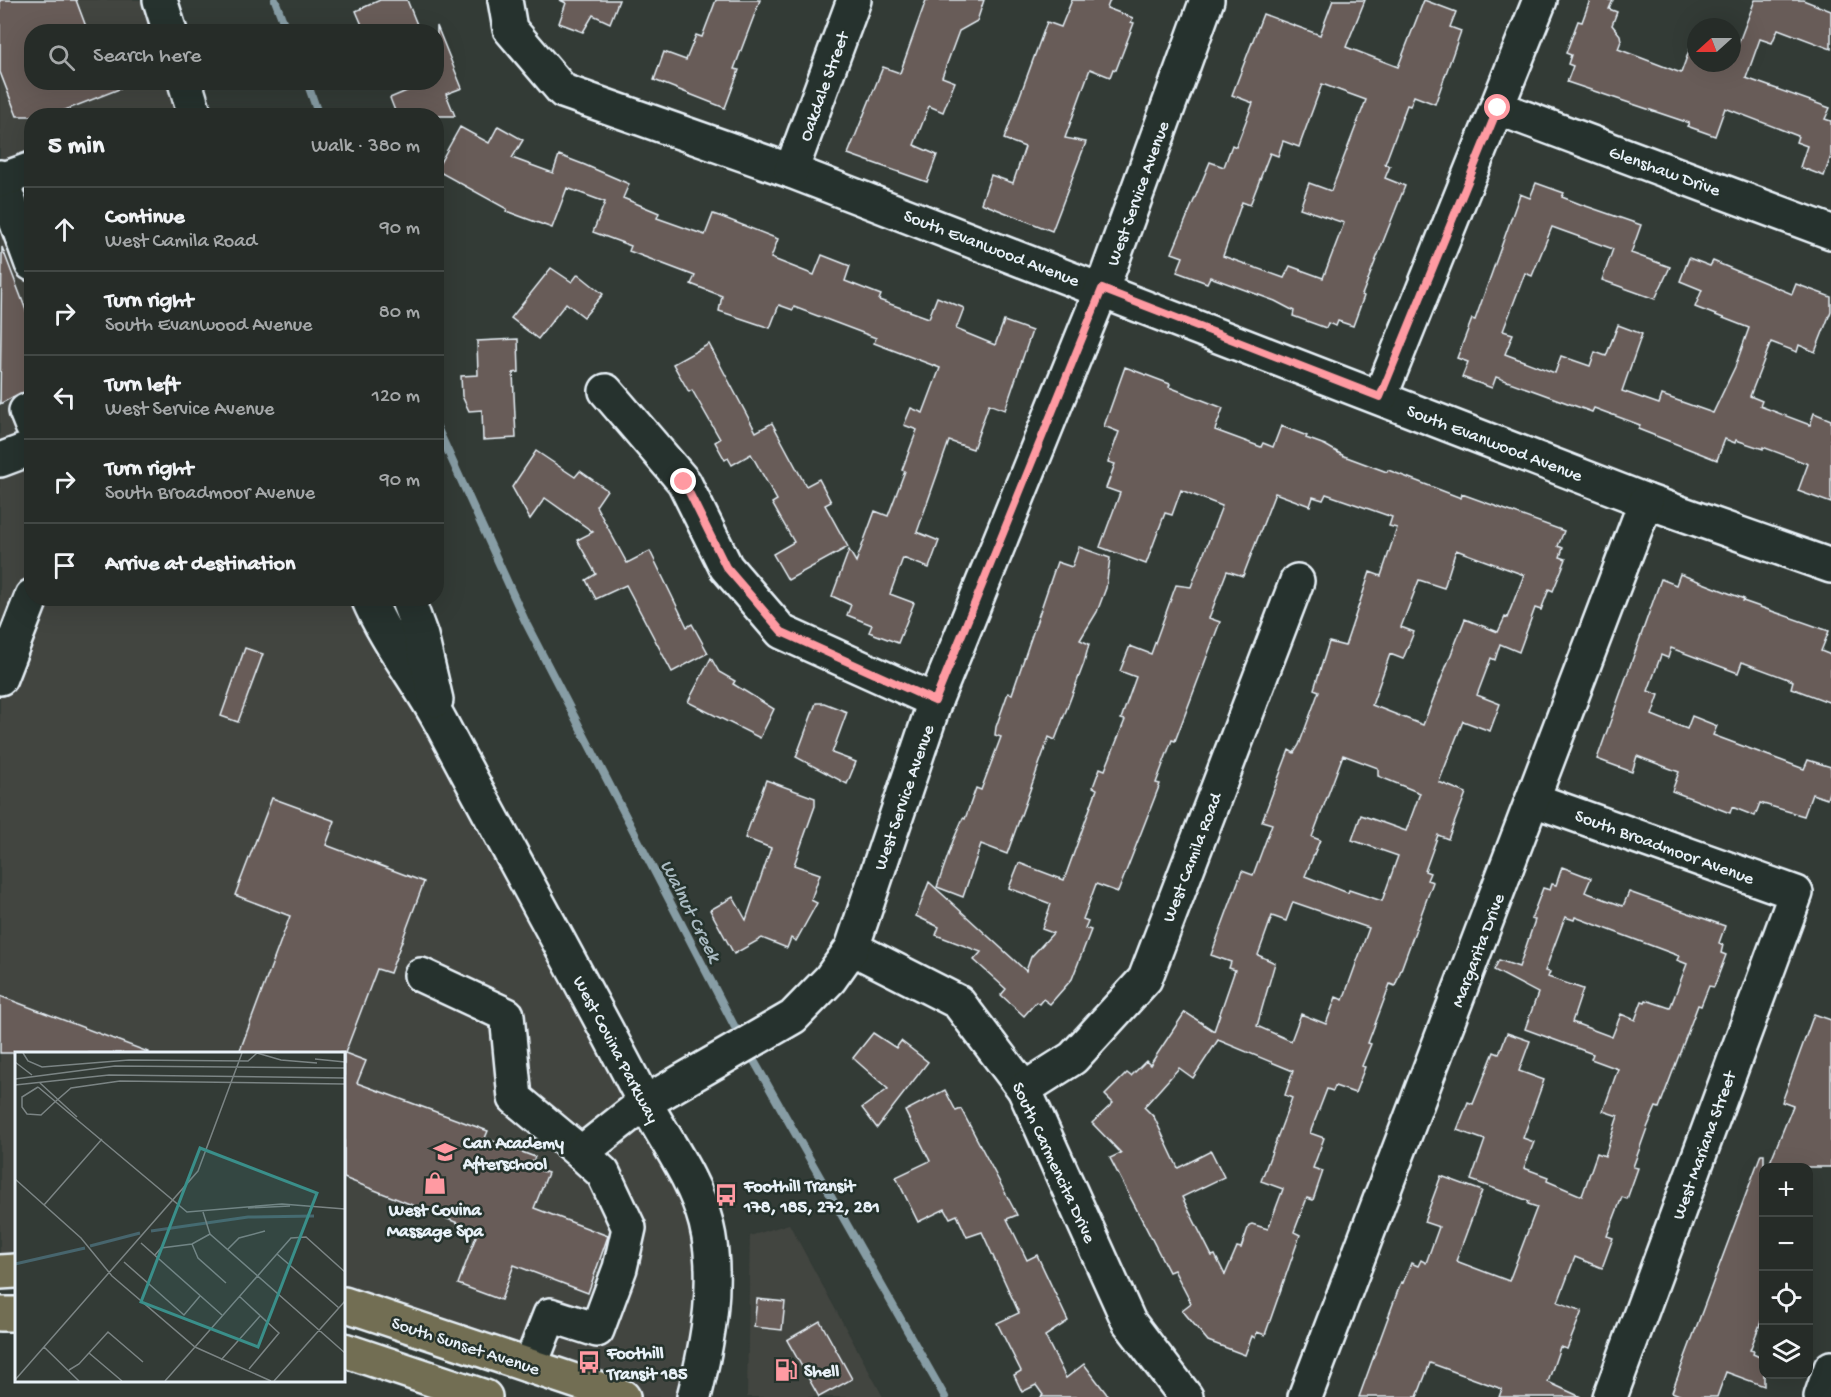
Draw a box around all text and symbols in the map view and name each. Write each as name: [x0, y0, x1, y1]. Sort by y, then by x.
north arrow: [1687, 18, 1741, 72]
search box: [24, 24, 444, 90]
street label: Oakdale Street: [796, 28, 855, 144]
icon: search: [45, 41, 78, 74]
text: Search here: [93, 44, 201, 70]
route start: [1484, 94, 1510, 120]
street label: West Service Avenue: [1103, 118, 1176, 269]
text: 5 min: [48, 132, 104, 163]
text: Walk · 380 m: [311, 136, 420, 159]
street label: Glenshaw Drive: [1606, 142, 1723, 202]
text: Continue: [105, 205, 185, 231]
street label: South Evanwood Avenue: [900, 206, 1083, 293]
icon: ahead: [48, 213, 81, 246]
text: 90 m: [380, 218, 420, 241]
text: West Camila Road: [105, 231, 257, 254]
text: Turn right: [105, 289, 193, 315]
icon: right: [48, 297, 81, 330]
text: 80 m: [379, 302, 420, 325]
text: South Evanwood Avenue: [105, 315, 312, 338]
text: Turn left: [105, 373, 179, 399]
icon: left: [48, 381, 81, 414]
text: 120 m: [372, 386, 420, 409]
text: West Service Avenue: [105, 399, 274, 422]
street label: South Evanwood Avenue: [1403, 401, 1586, 488]
text: Turn right: [105, 457, 193, 483]
icon: right: [48, 465, 81, 498]
route end: [670, 468, 696, 494]
text: 90 m: [380, 470, 420, 493]
text: South Broadmoor Avenue: [105, 483, 315, 506]
icon: arrive: [48, 549, 81, 582]
text: Arrive at destination: [105, 552, 295, 578]
street label: West Service Avenue: [871, 722, 940, 873]
street label: West Camila Road: [1159, 789, 1228, 926]
street label: South Broadmoor Avenue: [1572, 806, 1757, 891]
water label: Walnut Creek: [653, 857, 725, 968]
street label: Margarita Drive: [1448, 890, 1511, 1011]
street label: West Covina Parkway: [567, 973, 663, 1127]
inset map: [15, 1052, 345, 1382]
street label: West Mariana Street: [1669, 1067, 1743, 1223]
street label: South Carmencita Drive: [1006, 1079, 1100, 1247]
place label: Can Academy Afterschool: [462, 1134, 564, 1176]
school or university icon: Can Academy Afterschool: [432, 1139, 458, 1165]
map controls: [1759, 1163, 1813, 1379]
button: +: [1759, 1163, 1813, 1217]
shop icon: West Covina Massage Spa: [422, 1170, 448, 1196]
place label: Foothill Transit 178, 185, 272, 281: [743, 1177, 880, 1219]
bus stop icon: Foothill Transit 178, 185, 272, 281: [713, 1182, 739, 1208]
place label: West Covina Massage Spa: [387, 1201, 484, 1243]
button: −: [1759, 1217, 1813, 1271]
button: locate: [1759, 1271, 1813, 1325]
street label: South Sunset Avenue: [389, 1314, 543, 1381]
button: layers: [1759, 1325, 1813, 1379]
place label: Foothill Transit 185: [605, 1344, 688, 1386]
bus stop icon: Foothill Transit 185: [576, 1349, 602, 1375]
fuel station icon: Shell: [773, 1357, 799, 1383]
place label: Shell: [804, 1362, 839, 1383]

